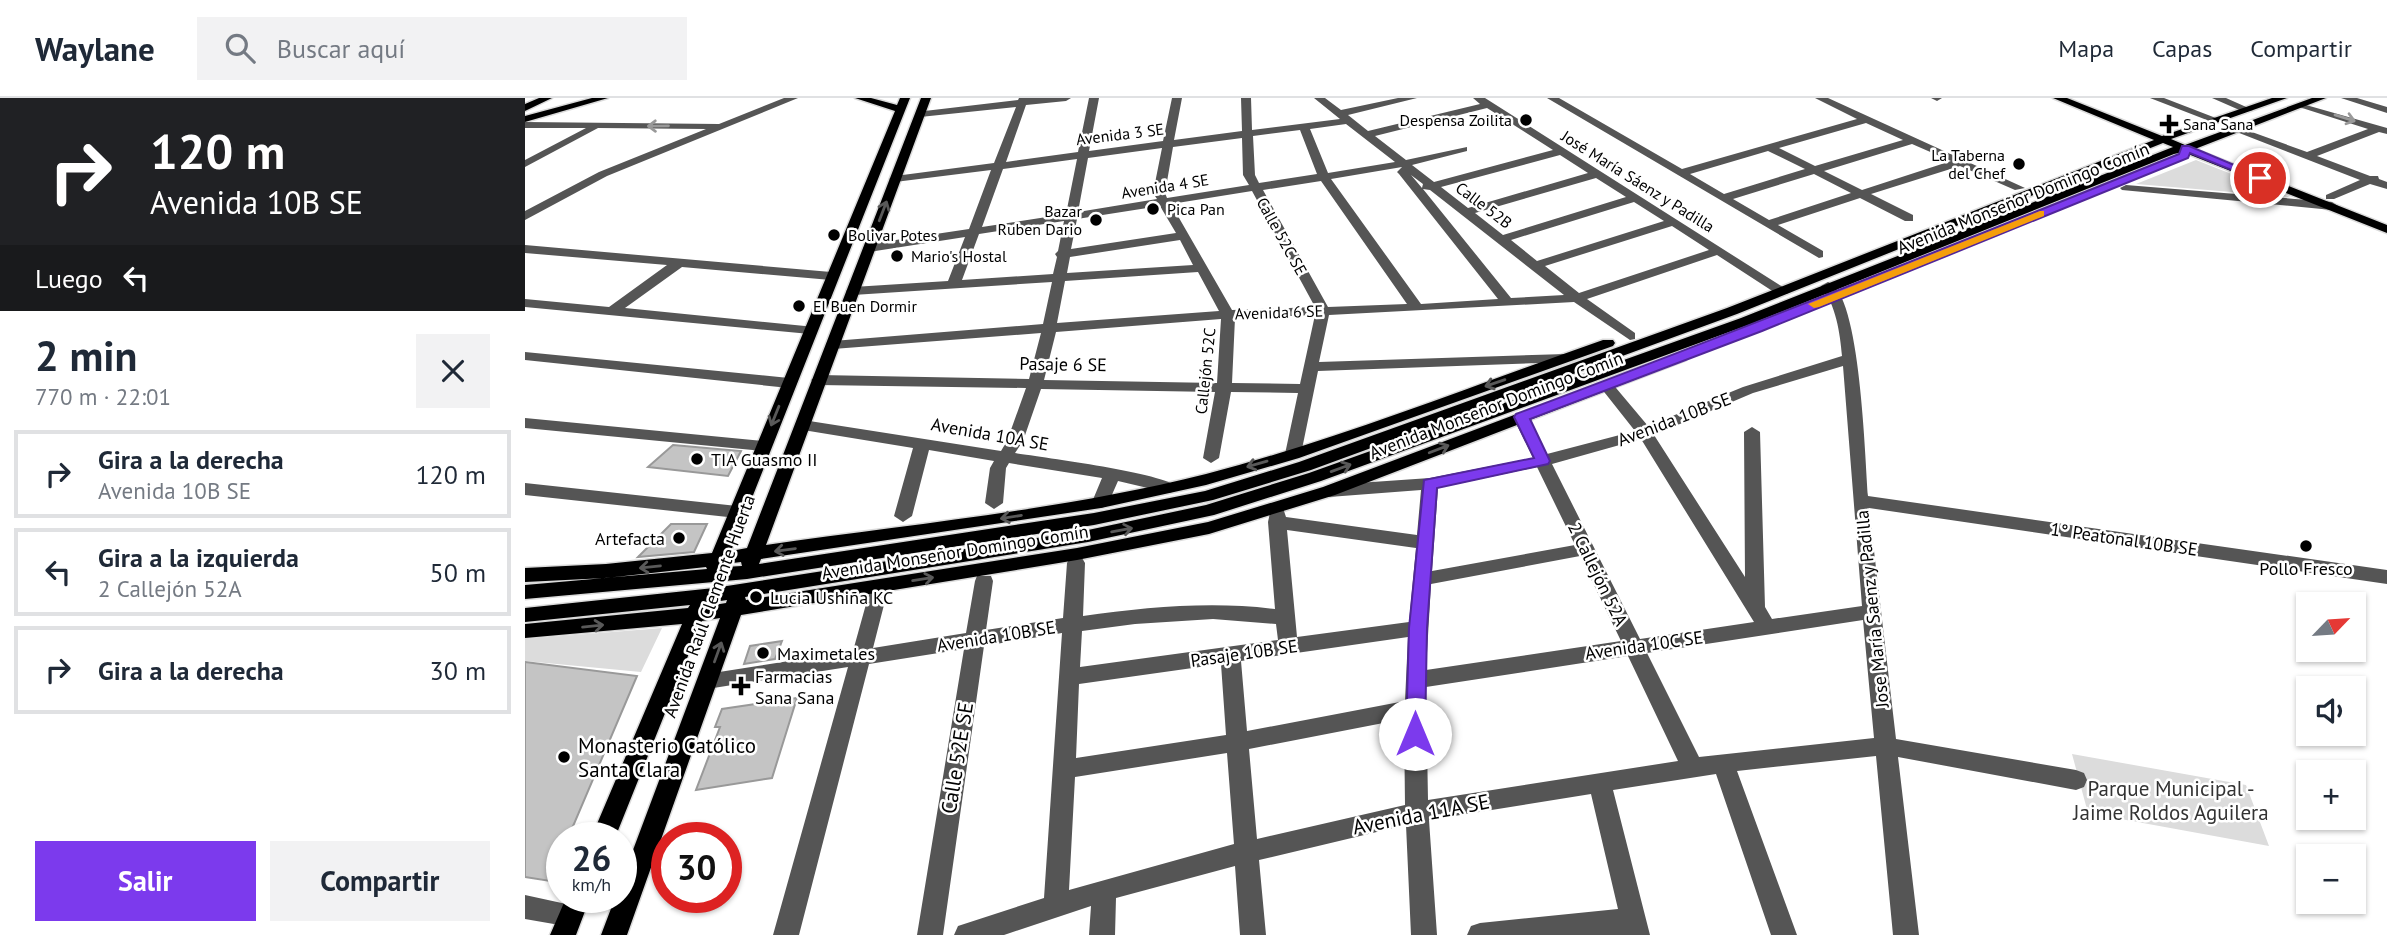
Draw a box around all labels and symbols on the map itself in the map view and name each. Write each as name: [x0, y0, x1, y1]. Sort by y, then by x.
place label: Despensa Zoilita: [1399, 110, 1512, 130]
marker: Despensa Zoilita: [1518, 112, 1534, 128]
one-way arrow: [2334, 112, 2356, 125]
place label: Sana Sana: [2183, 114, 2254, 134]
marker: Sana Sana: [2161, 116, 2177, 132]
street label: Avenida 3 SE: [1075, 119, 1165, 149]
one-way arrow: [647, 120, 670, 133]
street label: José María Sáenz y Padilla: [1557, 125, 1718, 236]
street label: Avenida Monseñor Domingo Comín: [1894, 137, 2152, 259]
place label: La Taberna del Chef: [1931, 145, 2006, 183]
pin: [2230, 148, 2290, 208]
marker: La Taberna del Chef: [2011, 156, 2027, 172]
street label: Avenida 4 SE: [1120, 169, 1210, 203]
street label: Calle 52B: [1452, 177, 1516, 233]
street label: Calle 52C SE: [1252, 194, 1312, 278]
place label: Pica Pan: [1167, 199, 1225, 219]
one-way arrow: [878, 200, 891, 222]
place label: Bazar Ruben Dario: [998, 201, 1083, 239]
marker: Pica Pan: [1145, 201, 1161, 217]
marker: Bazar Ruben Dario: [1088, 212, 1104, 228]
place label: Bolivar Potes: [848, 225, 938, 245]
marker: Bolivar Potes: [826, 227, 842, 243]
place label: Mario's Hostal: [911, 246, 1007, 266]
marker: Mario's Hostal: [889, 248, 905, 264]
place label: El Buen Dormir: [813, 296, 917, 316]
marker: El Buen Dormir: [791, 298, 807, 314]
street label: Avenida 6 SE: [1234, 300, 1324, 324]
street label: Callejón 52C: [1191, 327, 1219, 415]
street label: Avenida Monseñor Domingo Comín: [1366, 346, 1626, 464]
street label: Pasaje 6 SE: [1019, 352, 1107, 376]
one-way arrow: [1485, 378, 1507, 390]
street label: Avenida 10B SE: [1614, 387, 1734, 451]
one-way arrow: [768, 404, 781, 426]
street label: Avenida 10A SE: [929, 412, 1051, 456]
one-way arrow: [1428, 441, 1449, 454]
place label: TIA Guasmo II: [711, 448, 818, 471]
marker: TIA Guasmo II: [689, 451, 705, 467]
one-way arrow: [1246, 459, 1268, 472]
one-way arrow: [1329, 461, 1351, 473]
street label: Avenida Raúl Clemente Huerta: [658, 491, 760, 721]
street label: Jose María Saenz y Padilla: [1850, 509, 1894, 710]
one-way arrow: [1000, 511, 1022, 524]
street label: 1° Peatonal 10B SE: [2049, 517, 2199, 561]
street label: 2 Callejón 52A: [1563, 518, 1633, 630]
street label: Avenida Monseñor Domingo Comín: [820, 520, 1090, 584]
one-way arrow: [1110, 523, 1133, 536]
place label: Artefacta: [595, 527, 665, 550]
marker: Artefacta: [671, 530, 687, 546]
marker: Pollo Fresco: [2298, 538, 2314, 554]
one-way arrow: [775, 543, 797, 556]
place label: Pollo Fresco: [2259, 557, 2353, 580]
one-way arrow: [639, 560, 662, 573]
one-way arrow: [911, 572, 933, 585]
place label: Lucia Ushiña KC: [770, 586, 893, 609]
marker: Lucia Ushiña KC: [748, 589, 764, 605]
north arrow: [2296, 592, 2366, 662]
street label: Avenida 10B SE: [935, 615, 1057, 657]
one-way arrow: [581, 620, 604, 633]
street label: Avenida 10C SE: [1584, 625, 1704, 665]
street label: Pasaje 10B SE: [1189, 634, 1299, 672]
one-way arrow: [713, 642, 725, 664]
place label: Maximetales: [777, 642, 875, 665]
marker: Maximetales: [755, 645, 771, 661]
place label: Farmacias Sana Sana: [755, 665, 834, 709]
marker: Farmacias Sana Sana: [733, 678, 749, 694]
position arrow: [1378, 697, 1452, 771]
street label: Calle 52E SE: [935, 700, 979, 816]
place label: Monasterio Católico Santa Clara: [578, 732, 756, 783]
marker: Monasterio Católico Santa Clara: [556, 749, 572, 765]
park label: Parque Municipal - Jaime Roldos Aguilera: [2072, 775, 2269, 826]
street label: Avenida 11A SE: [1350, 787, 1492, 841]
speed limit sign: 30: [651, 822, 742, 913]

